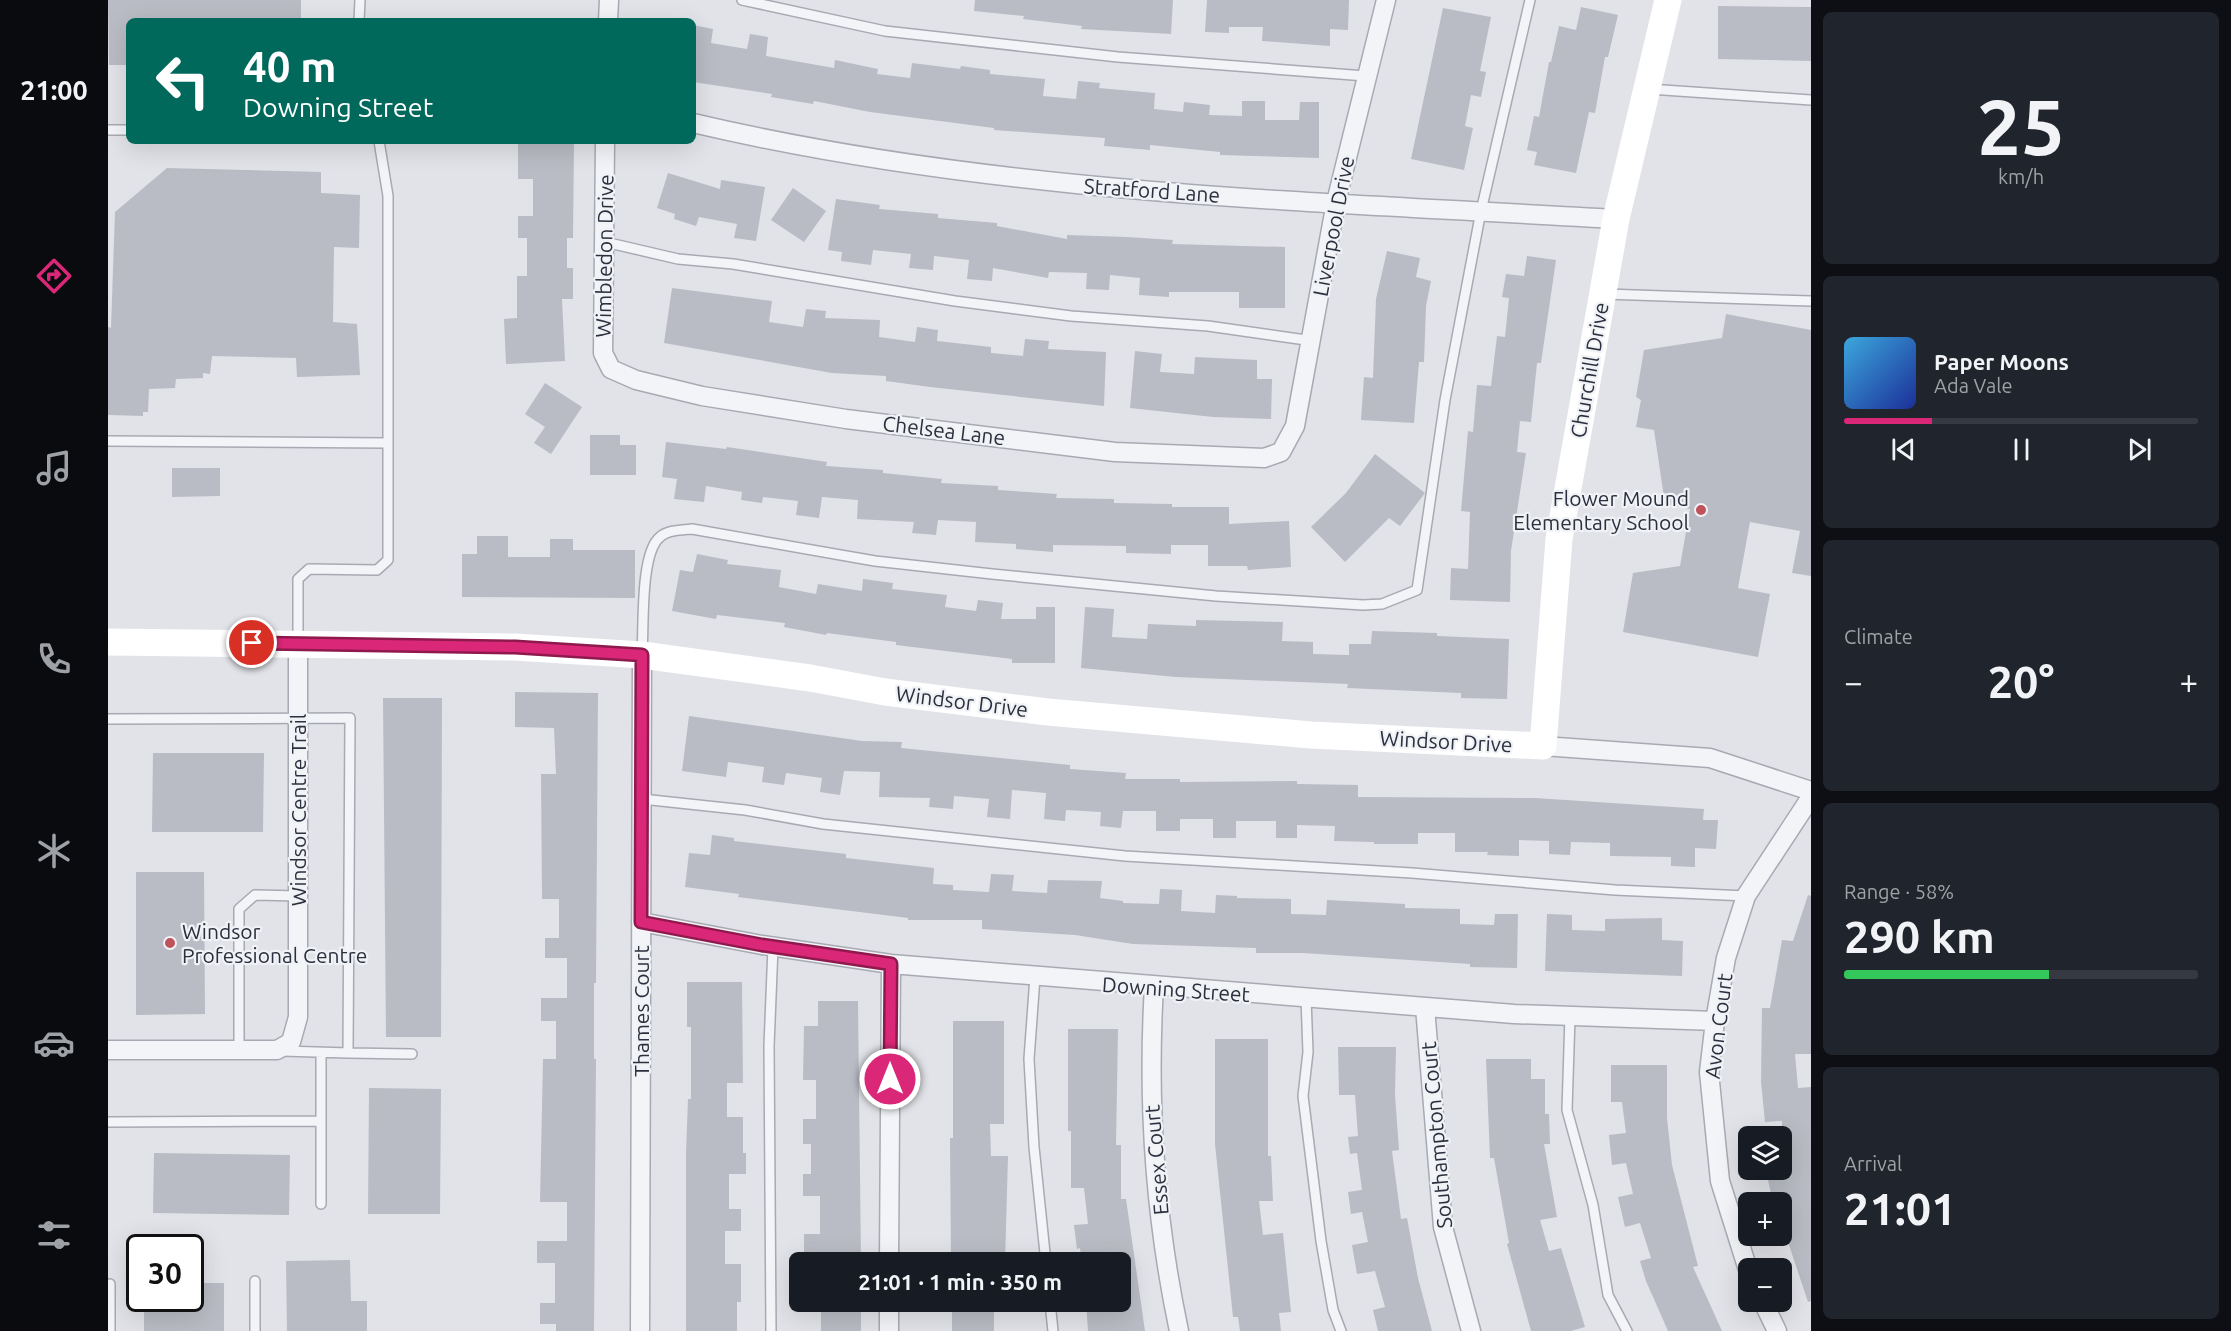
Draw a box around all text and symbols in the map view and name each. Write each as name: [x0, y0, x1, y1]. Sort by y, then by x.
icon: left: [144, 42, 222, 120]
text: 40 m: [243, 43, 337, 90]
text: 21:00: [20, 75, 88, 105]
text: 25: [1977, 82, 2065, 170]
text: Downing Street: [243, 92, 433, 122]
street label: Liverpool Drive: [1308, 154, 1358, 298]
text: km/h: [1998, 165, 2044, 188]
street label: Stratford Lane: [1083, 173, 1221, 207]
street label: Wimbledon Drive: [591, 174, 617, 338]
icon: directions: [33, 255, 75, 297]
street label: Churchill Drive: [1565, 300, 1613, 440]
text: Paper Moons: [1934, 349, 2069, 374]
text: Ada Vale: [1934, 374, 2012, 397]
street label: Chelsea Lane: [881, 411, 1007, 449]
icon: previous: [1887, 433, 1920, 466]
icon: pause: [2005, 433, 2038, 466]
icon: next: [2123, 433, 2156, 466]
icon: music: [33, 447, 75, 489]
place label: Flower Mound Elementary School: [1513, 486, 1689, 534]
marker: Flower Mound Elementary School: [1694, 503, 1708, 517]
pin: [226, 617, 277, 668]
text: Climate: [1844, 625, 1913, 648]
icon: arrive: [235, 626, 268, 659]
icon: phone: [33, 638, 75, 680]
text: 20°: [1988, 656, 2054, 707]
text: −: [1844, 663, 1863, 700]
text: +: [2179, 663, 2198, 700]
street label: Windsor Drive: [895, 681, 1029, 721]
street label: Windsor Centre Trail: [286, 714, 310, 906]
street label: Windsor Drive: [1379, 726, 1513, 756]
icon: climate: [33, 830, 75, 872]
text: Range · 58%: [1844, 880, 1954, 903]
text: 290 km: [1844, 911, 1995, 962]
place label: Windsor Professional Centre: [182, 919, 367, 967]
marker: Windsor Professional Centre: [163, 936, 177, 950]
street label: Thames Court: [629, 945, 653, 1077]
street label: Downing Street: [1101, 972, 1251, 1006]
street label: Avon Court: [1700, 972, 1736, 1080]
icon: car: [33, 1022, 75, 1064]
street label: Southampton Court: [1416, 1041, 1456, 1229]
position arrow: [858, 1047, 922, 1111]
street label: Essex Court: [1139, 1104, 1173, 1216]
map controls: [1738, 1126, 1792, 1312]
button: layers: [1738, 1126, 1792, 1180]
text: Arrival: [1844, 1152, 1902, 1175]
text: 21:01: [1844, 1183, 1957, 1234]
button: +: [1738, 1192, 1792, 1246]
icon: filters: [33, 1214, 75, 1256]
speed limit sign: 30: [126, 1234, 204, 1312]
button: −: [1738, 1258, 1792, 1312]
text: 21:01 · 1 min · 350 m: [858, 1269, 1062, 1294]

